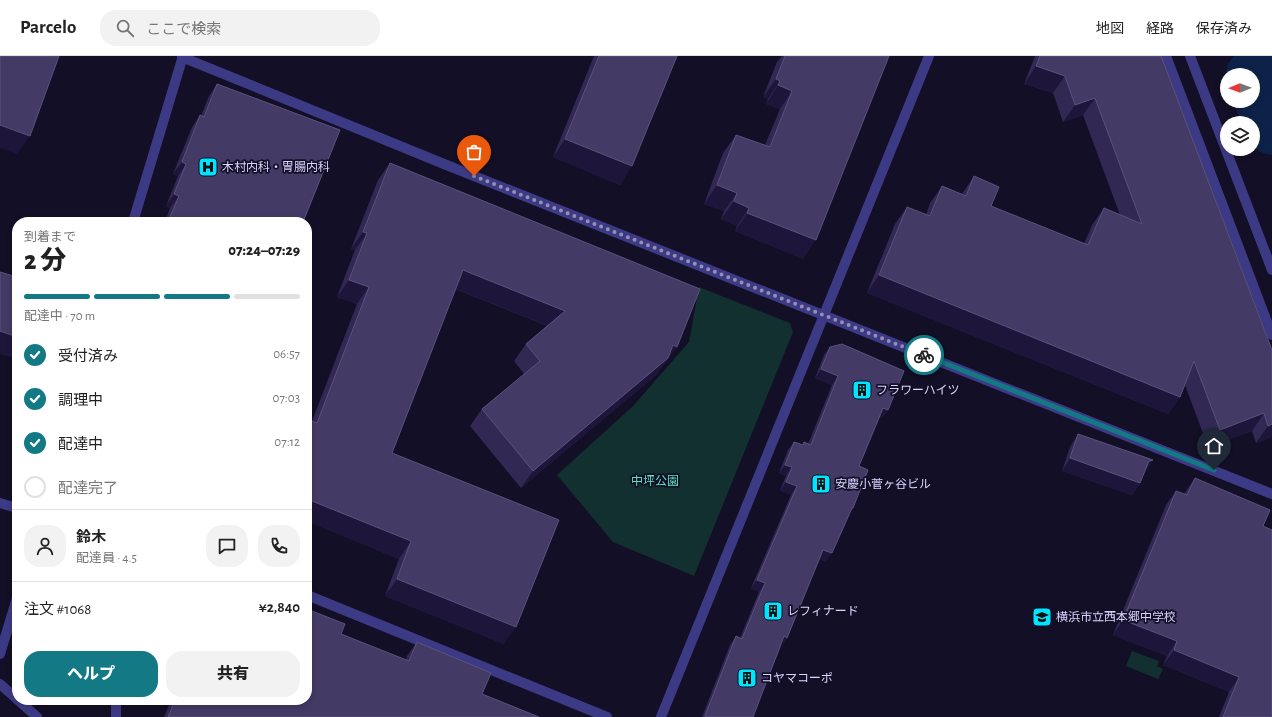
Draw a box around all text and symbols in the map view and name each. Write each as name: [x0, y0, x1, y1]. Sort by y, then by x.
search box: [100, 10, 380, 46]
icon: search: [114, 17, 136, 39]
text: Parcelo: [20, 18, 76, 37]
text: ここで検索: [146, 22, 221, 37]
text: 地図: [1096, 22, 1124, 36]
text: 経路: [1146, 22, 1174, 36]
text: 保存済み: [1196, 22, 1252, 36]
north arrow: [1220, 68, 1260, 108]
map controls: [1220, 68, 1260, 156]
button: layers: [1220, 116, 1260, 156]
pin: [457, 135, 491, 176]
icon: bag: [463, 141, 485, 163]
hospital icon: 木村内科・胃腸内科: [197, 156, 219, 178]
place label: 木村内科・胃腸内科: [222, 160, 330, 173]
text: 到着まで: [24, 231, 76, 244]
text: 07:24–07:29: [228, 243, 300, 258]
text: 2 分: [24, 248, 66, 274]
text: 配達中 · 70 m: [24, 310, 95, 323]
courier: [904, 335, 944, 375]
icon: check: [24, 344, 46, 366]
icon: bike: [913, 344, 935, 366]
text: 06:57: [273, 348, 300, 361]
text: 受付済み: [58, 349, 118, 364]
building icon: フラワーハイツ: [851, 379, 873, 401]
place label: フラワーハイツ: [876, 384, 960, 396]
icon: check: [24, 388, 46, 410]
text: 07:03: [273, 392, 300, 405]
text: 調理中: [58, 393, 103, 408]
pin: [1197, 429, 1231, 470]
icon: check: [24, 432, 46, 454]
icon: home: [1203, 435, 1225, 457]
text: 07:12: [274, 436, 300, 449]
text: 配達中: [58, 437, 103, 452]
building icon: 安慶小菅ヶ谷ビル: [810, 473, 832, 495]
park label: 中坪公園: [631, 475, 679, 487]
place label: 安慶小菅ヶ谷ビル: [835, 478, 931, 490]
text: 配達完了: [58, 481, 118, 496]
button: person: [24, 525, 66, 567]
button: chat: [206, 525, 248, 567]
button: phone: [258, 525, 300, 567]
text: 鈴木: [76, 530, 106, 545]
text: 配達員 · 4.5: [76, 552, 137, 565]
text: ¥2,840: [259, 600, 300, 615]
building icon: レフィナード: [762, 600, 784, 622]
text: 注文 #1068: [24, 602, 91, 617]
place label: レフィナード: [787, 605, 859, 617]
school or university icon: 横浜市立西本郷中学校: [1031, 606, 1053, 628]
place label: 横浜市立西本郷中学校: [1056, 610, 1176, 623]
button: ヘルプ: [24, 651, 158, 697]
button: 共有: [166, 651, 300, 697]
building icon: コヤマコーポ: [736, 667, 758, 689]
place label: コヤマコーポ: [761, 672, 833, 684]

